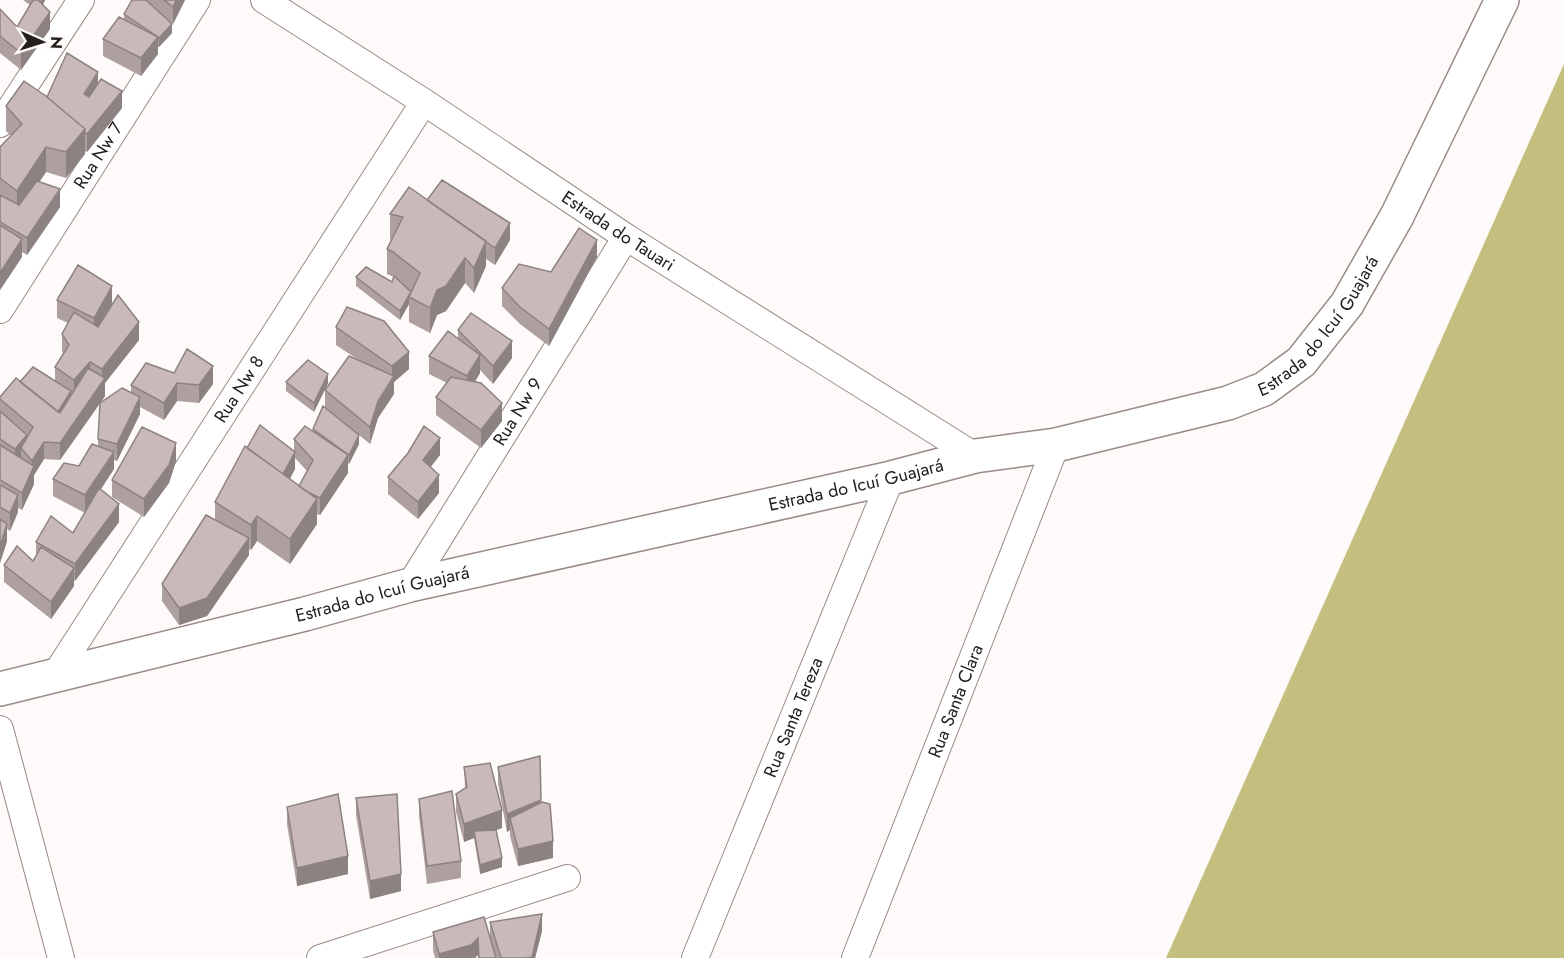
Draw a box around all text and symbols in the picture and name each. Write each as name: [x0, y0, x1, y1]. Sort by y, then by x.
north arrow: [12, 12, 72, 72]
text: N: [45, 36, 68, 50]
street label: Rua Nw 7: [67, 117, 129, 194]
street label: Estrada do Tauari: [556, 185, 680, 278]
street label: Estrada do Icuí Guajará: [1254, 251, 1385, 403]
street label: Rua Nw 8: [208, 351, 270, 428]
street label: Rua Nw 9: [487, 373, 549, 451]
street label: Estrada do Icuí Guajará: [766, 452, 946, 518]
street label: Estrada do Icuí Guajará: [293, 559, 472, 629]
street label: Rua Santa Clara: [922, 640, 990, 762]
street label: Rua Santa Tereza: [757, 653, 829, 781]

